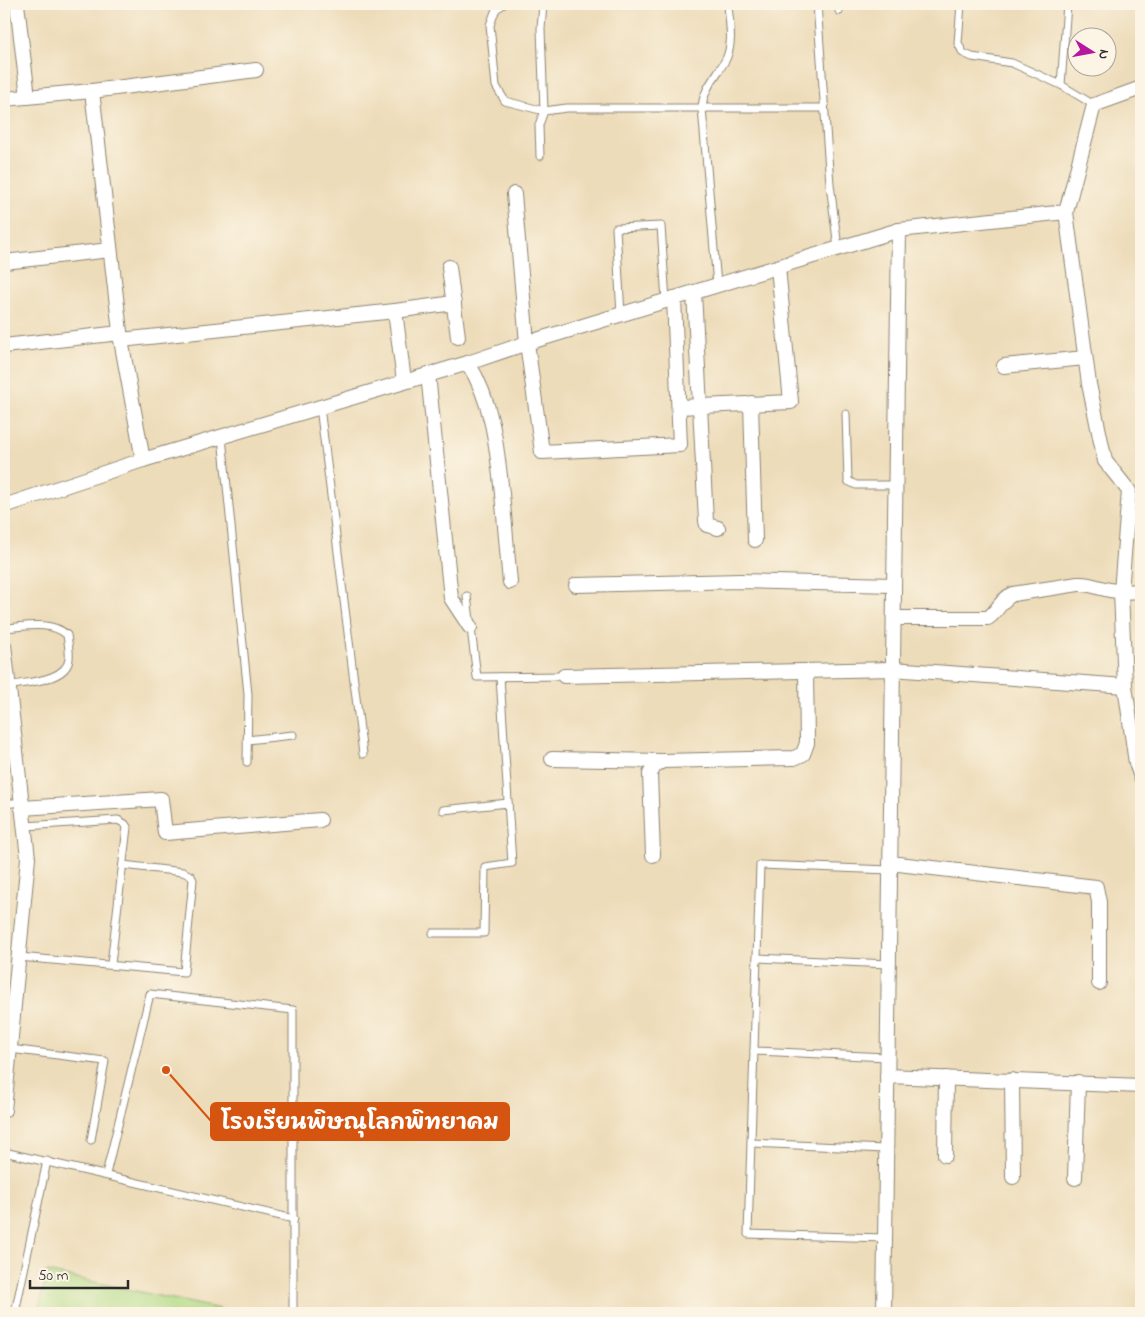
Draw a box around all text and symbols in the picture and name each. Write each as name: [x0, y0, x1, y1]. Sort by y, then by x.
north arrow: [1068, 28, 1118, 78]
text: N: [1092, 48, 1114, 61]
callout: โรงเรียนพิษณุโลกพิทยาคม: [211, 1103, 509, 1140]
text: โรงเรียนพิษณุโลกพิทยาคม: [220, 1107, 499, 1140]
scale bar: [30, 1257, 128, 1289]
text: 50 m: [38, 1265, 69, 1287]

